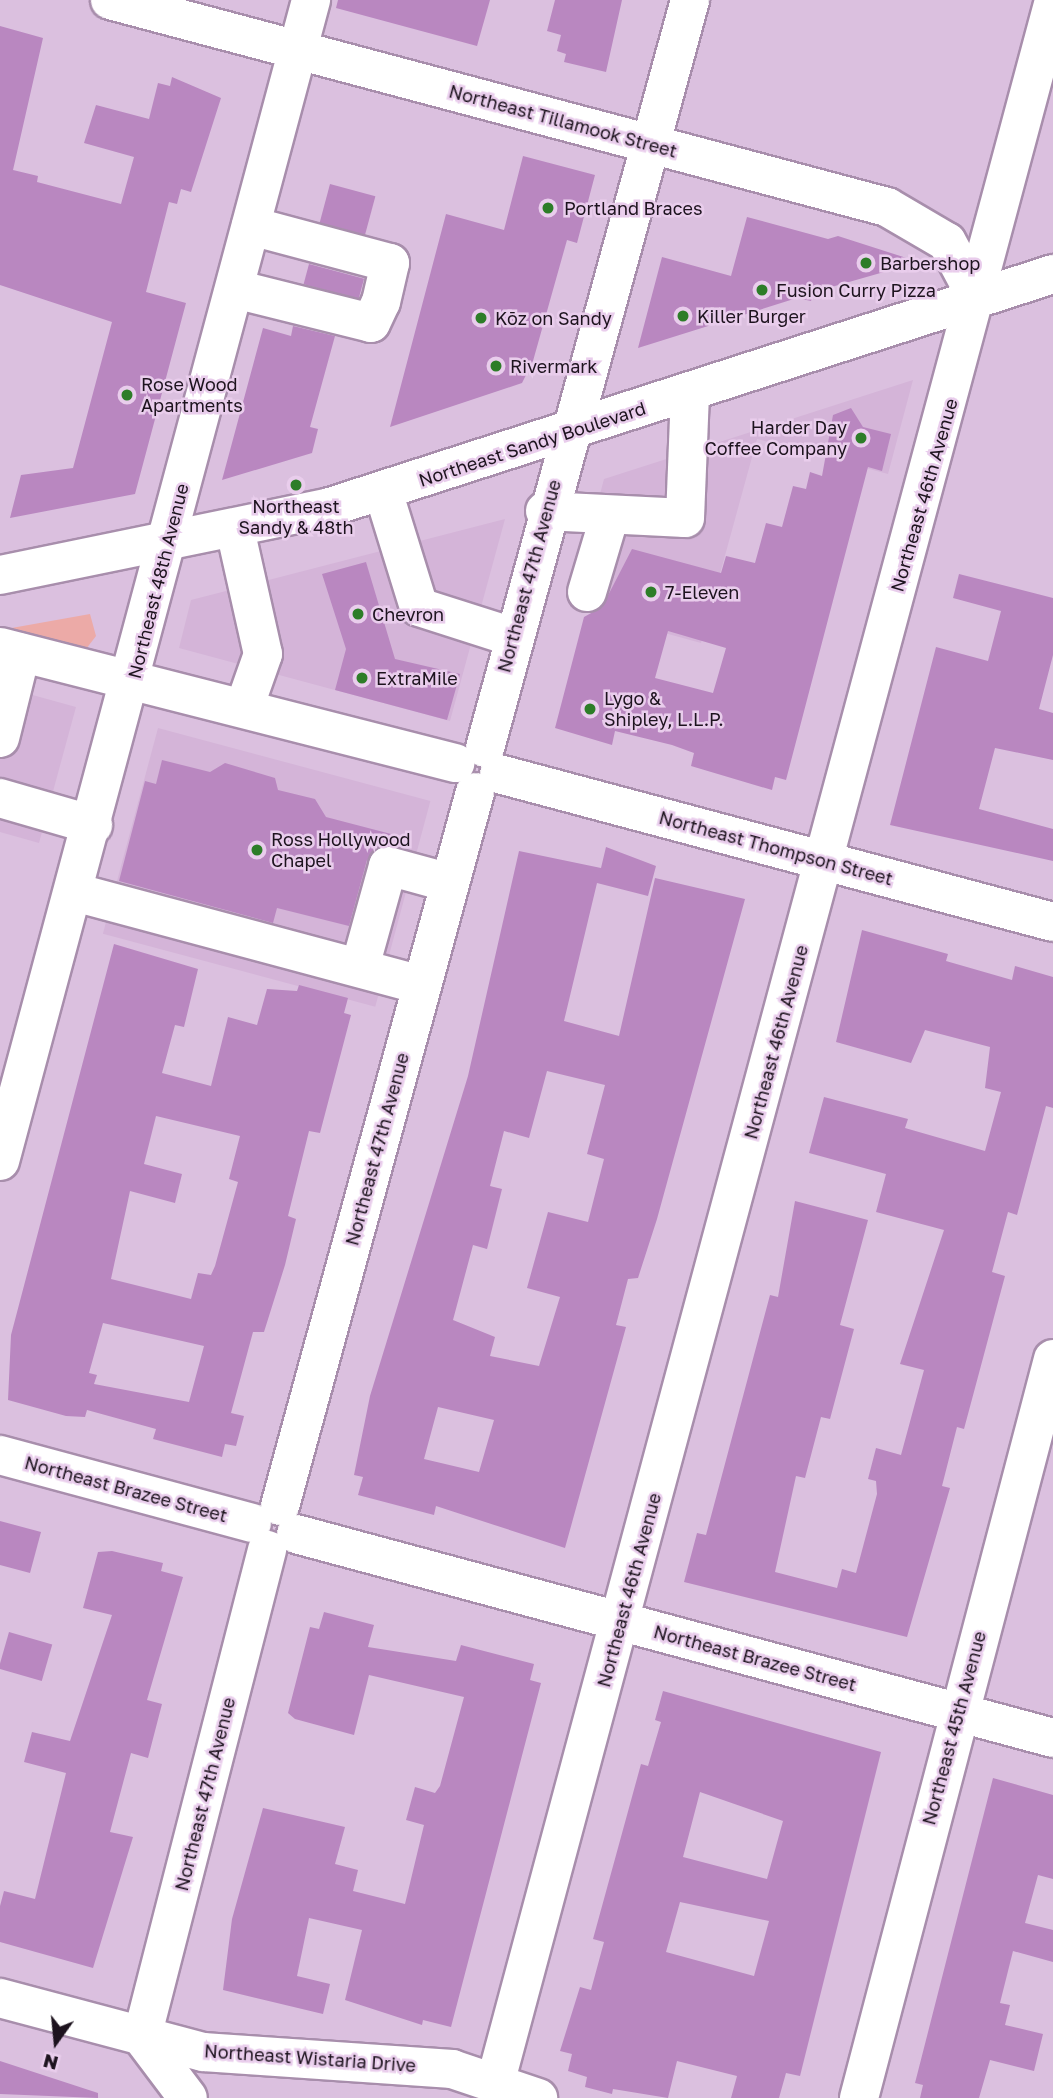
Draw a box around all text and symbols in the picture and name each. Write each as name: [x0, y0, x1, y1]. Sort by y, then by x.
street label: Northeast Tillamook Street: [447, 80, 679, 162]
place label: Portland Braces: [564, 197, 702, 219]
marker: Portland Braces: [538, 198, 558, 218]
place label: Barbershop: [880, 252, 980, 274]
marker: Barbershop: [858, 255, 874, 271]
place label: Fusion Curry Pizza: [776, 279, 936, 301]
marker: Fusion Curry Pizza: [754, 282, 770, 298]
place label: Killer Burger: [697, 305, 806, 327]
place label: Kōz on Sandy: [495, 307, 612, 329]
marker: Killer Burger: [675, 308, 691, 324]
marker: Kōz on Sandy: [473, 310, 489, 326]
place label: Rivermark: [510, 355, 598, 377]
marker: Rivermark: [488, 358, 504, 374]
place label: Rose Wood Apartments: [141, 374, 243, 416]
marker: Rose Wood Apartments: [119, 387, 135, 403]
street label: Northeast 46th Avenue: [886, 396, 962, 594]
street label: Northeast Sandy Boulevard: [416, 397, 648, 491]
place label: Harder Day Coffee Company: [705, 417, 847, 460]
marker: Harder Day Coffee Company: [853, 430, 869, 446]
marker: Northeast Sandy & 48th: [288, 477, 304, 493]
street label: Northeast 47th Avenue: [493, 477, 565, 675]
street label: Northeast 48th Avenue: [123, 481, 193, 681]
place label: Northeast Sandy & 48th: [238, 496, 354, 538]
place label: 7-Eleven: [665, 581, 739, 603]
marker: 7-Eleven: [643, 584, 659, 600]
place label: Chevron: [372, 603, 444, 625]
marker: Chevron: [350, 606, 366, 622]
place label: ExtraMile: [376, 667, 458, 689]
marker: ExtraMile: [354, 670, 370, 686]
place label: Lygo & Shipley, L.L.P.: [604, 688, 724, 730]
marker: Lygo & Shipley, L.L.P.: [582, 701, 598, 717]
street label: Northeast Thompson Street: [657, 806, 895, 890]
place label: Ross Hollywood Chapel: [271, 829, 411, 872]
marker: Ross Hollywood Chapel: [249, 842, 265, 858]
street label: Northeast 46th Avenue: [740, 943, 812, 1141]
street label: Northeast 47th Avenue: [341, 1050, 413, 1248]
street label: Northeast Brazee Street: [22, 1452, 230, 1526]
street label: Northeast 46th Avenue: [593, 1491, 665, 1689]
street label: Northeast Brazee Street: [651, 1621, 859, 1695]
street label: Northeast 45th Avenue: [918, 1629, 990, 1827]
street label: Northeast 47th Avenue: [170, 1695, 240, 1893]
north arrow: [21, 2007, 91, 2077]
street label: Northeast Wistaria Drive: [203, 2040, 417, 2076]
text: N: [40, 2050, 60, 2076]

